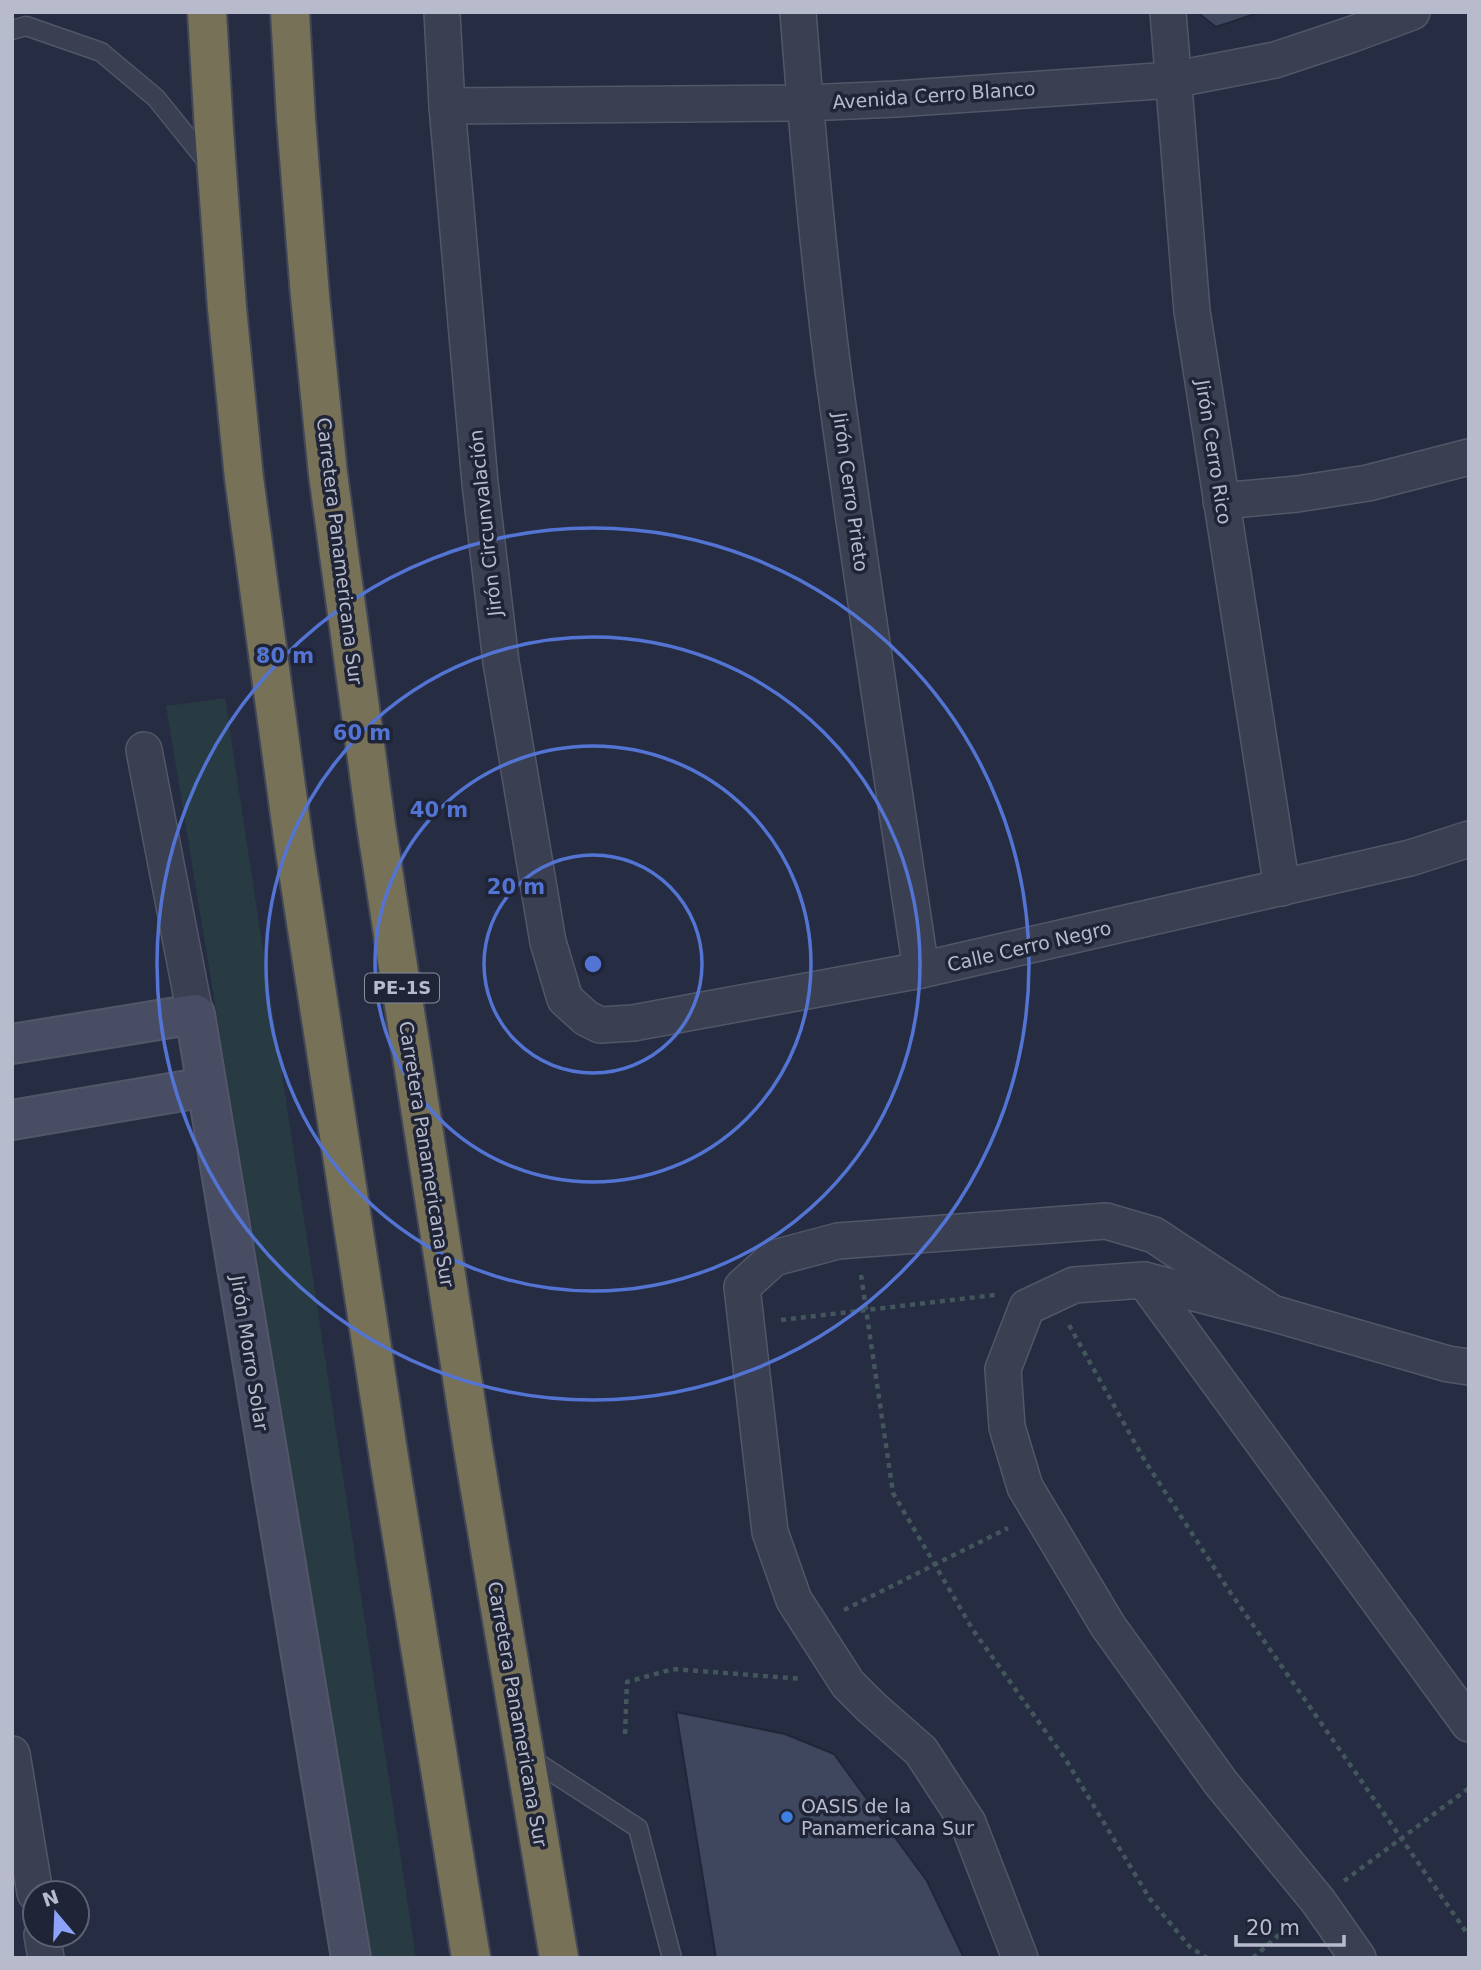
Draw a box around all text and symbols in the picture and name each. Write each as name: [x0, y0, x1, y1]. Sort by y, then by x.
street label: Avenida Cerro Blanco: [832, 77, 1036, 113]
street label: Jirón Cerro Rico: [1192, 377, 1236, 526]
street label: Jirón Cerro Prieto: [829, 410, 873, 573]
street label: Carretera Panamericana Sur: [313, 416, 367, 686]
street label: Jirón Circunvalación: [464, 429, 506, 618]
text: 80 m: [256, 644, 314, 668]
text: 60 m: [333, 721, 391, 745]
text: 40 m: [410, 798, 468, 822]
text: 20 m: [487, 875, 545, 899]
street label: Calle Cerro Negro: [945, 916, 1113, 976]
centre of rings: [581, 952, 605, 976]
road number: PE-1S: [365, 973, 439, 1002]
street label: Carretera Panamericana Sur: [395, 1019, 459, 1289]
street label: Jirón Morro Solar: [227, 1273, 273, 1432]
street label: Carretera Panamericana Sur: [484, 1580, 552, 1849]
place label: OASIS de la Panamericana Sur: [801, 1795, 974, 1839]
marker: OASIS de la Panamericana Sur: [779, 1809, 795, 1825]
north arrow: [21, 1879, 91, 1949]
text: N: [39, 1885, 62, 1911]
scale bar: [1236, 1904, 1344, 1948]
text: 20 m: [1246, 1916, 1300, 1940]

